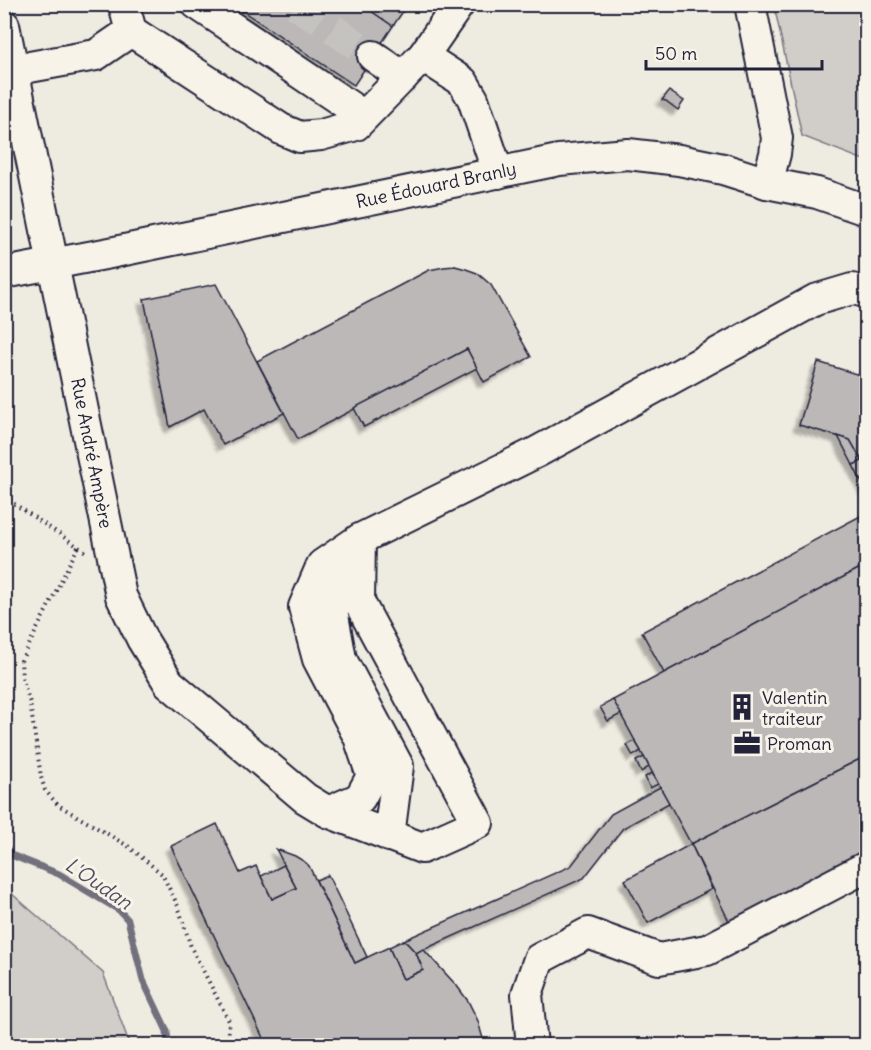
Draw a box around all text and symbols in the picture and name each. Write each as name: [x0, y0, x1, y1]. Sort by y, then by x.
scale bar: [646, 33, 822, 71]
text: 50 m: [655, 42, 697, 65]
street label: Rue Édouard Branly: [354, 157, 518, 213]
street label: Rue André Ampère: [66, 376, 118, 530]
place label: Valentin traiteur: [762, 686, 827, 730]
building icon: Valentin traiteur: [727, 692, 757, 722]
office icon: Proman: [732, 728, 762, 758]
place label: Proman: [767, 732, 832, 755]
water label: L'Oudan: [61, 852, 137, 915]

